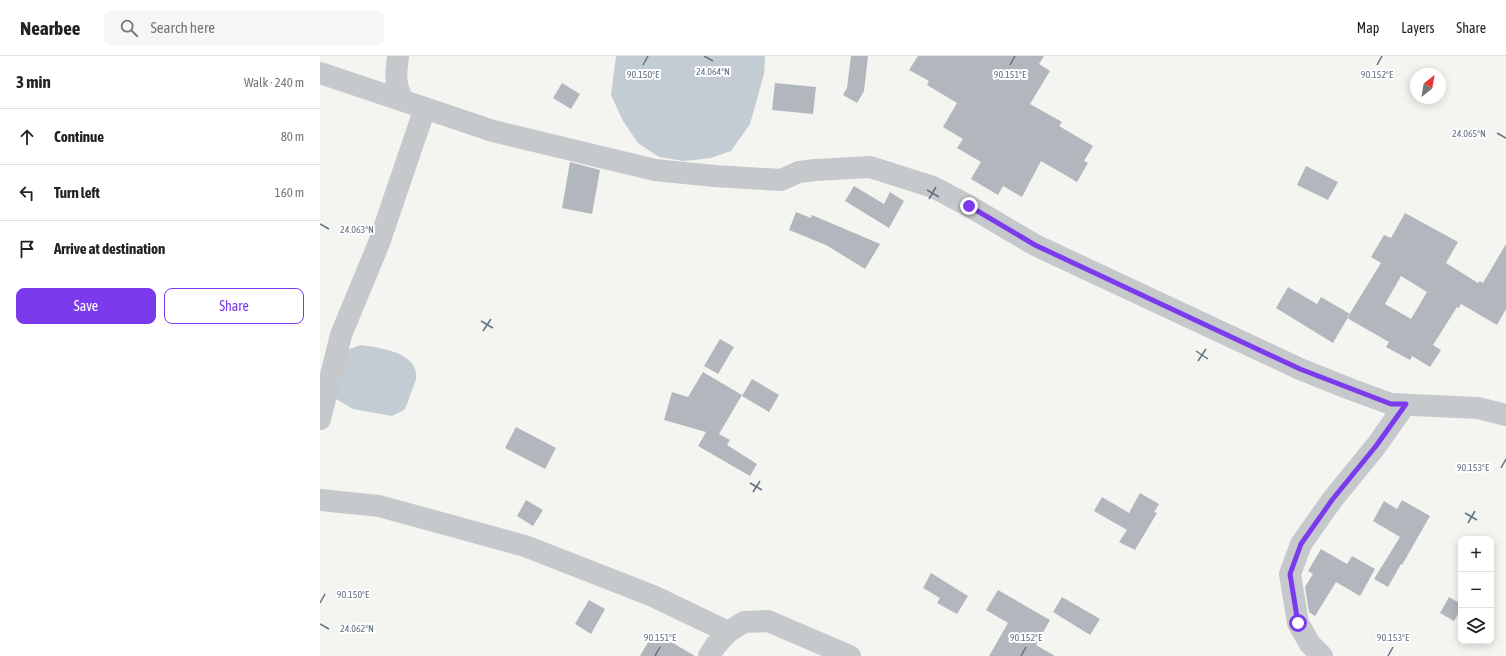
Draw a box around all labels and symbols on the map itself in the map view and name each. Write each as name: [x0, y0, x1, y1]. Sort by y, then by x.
text: 24.064°N: [696, 66, 730, 77]
north arrow: [1410, 68, 1446, 104]
text: 90.150°E: [627, 69, 660, 80]
text: 90.151°E: [994, 69, 1027, 80]
text: 90.152°E: [1361, 69, 1394, 80]
text: 24.065°N: [1452, 128, 1486, 139]
route end: [960, 197, 978, 215]
text: 24.063°N: [340, 224, 374, 235]
text: 90.153°E: [1457, 462, 1490, 473]
text: 90.150°E: [337, 589, 370, 600]
route start: [1289, 614, 1307, 632]
text: 24.062°N: [340, 623, 374, 634]
text: 90.151°E: [644, 632, 677, 643]
text: 90.152°E: [1010, 632, 1043, 643]
text: 90.153°E: [1377, 632, 1410, 643]

